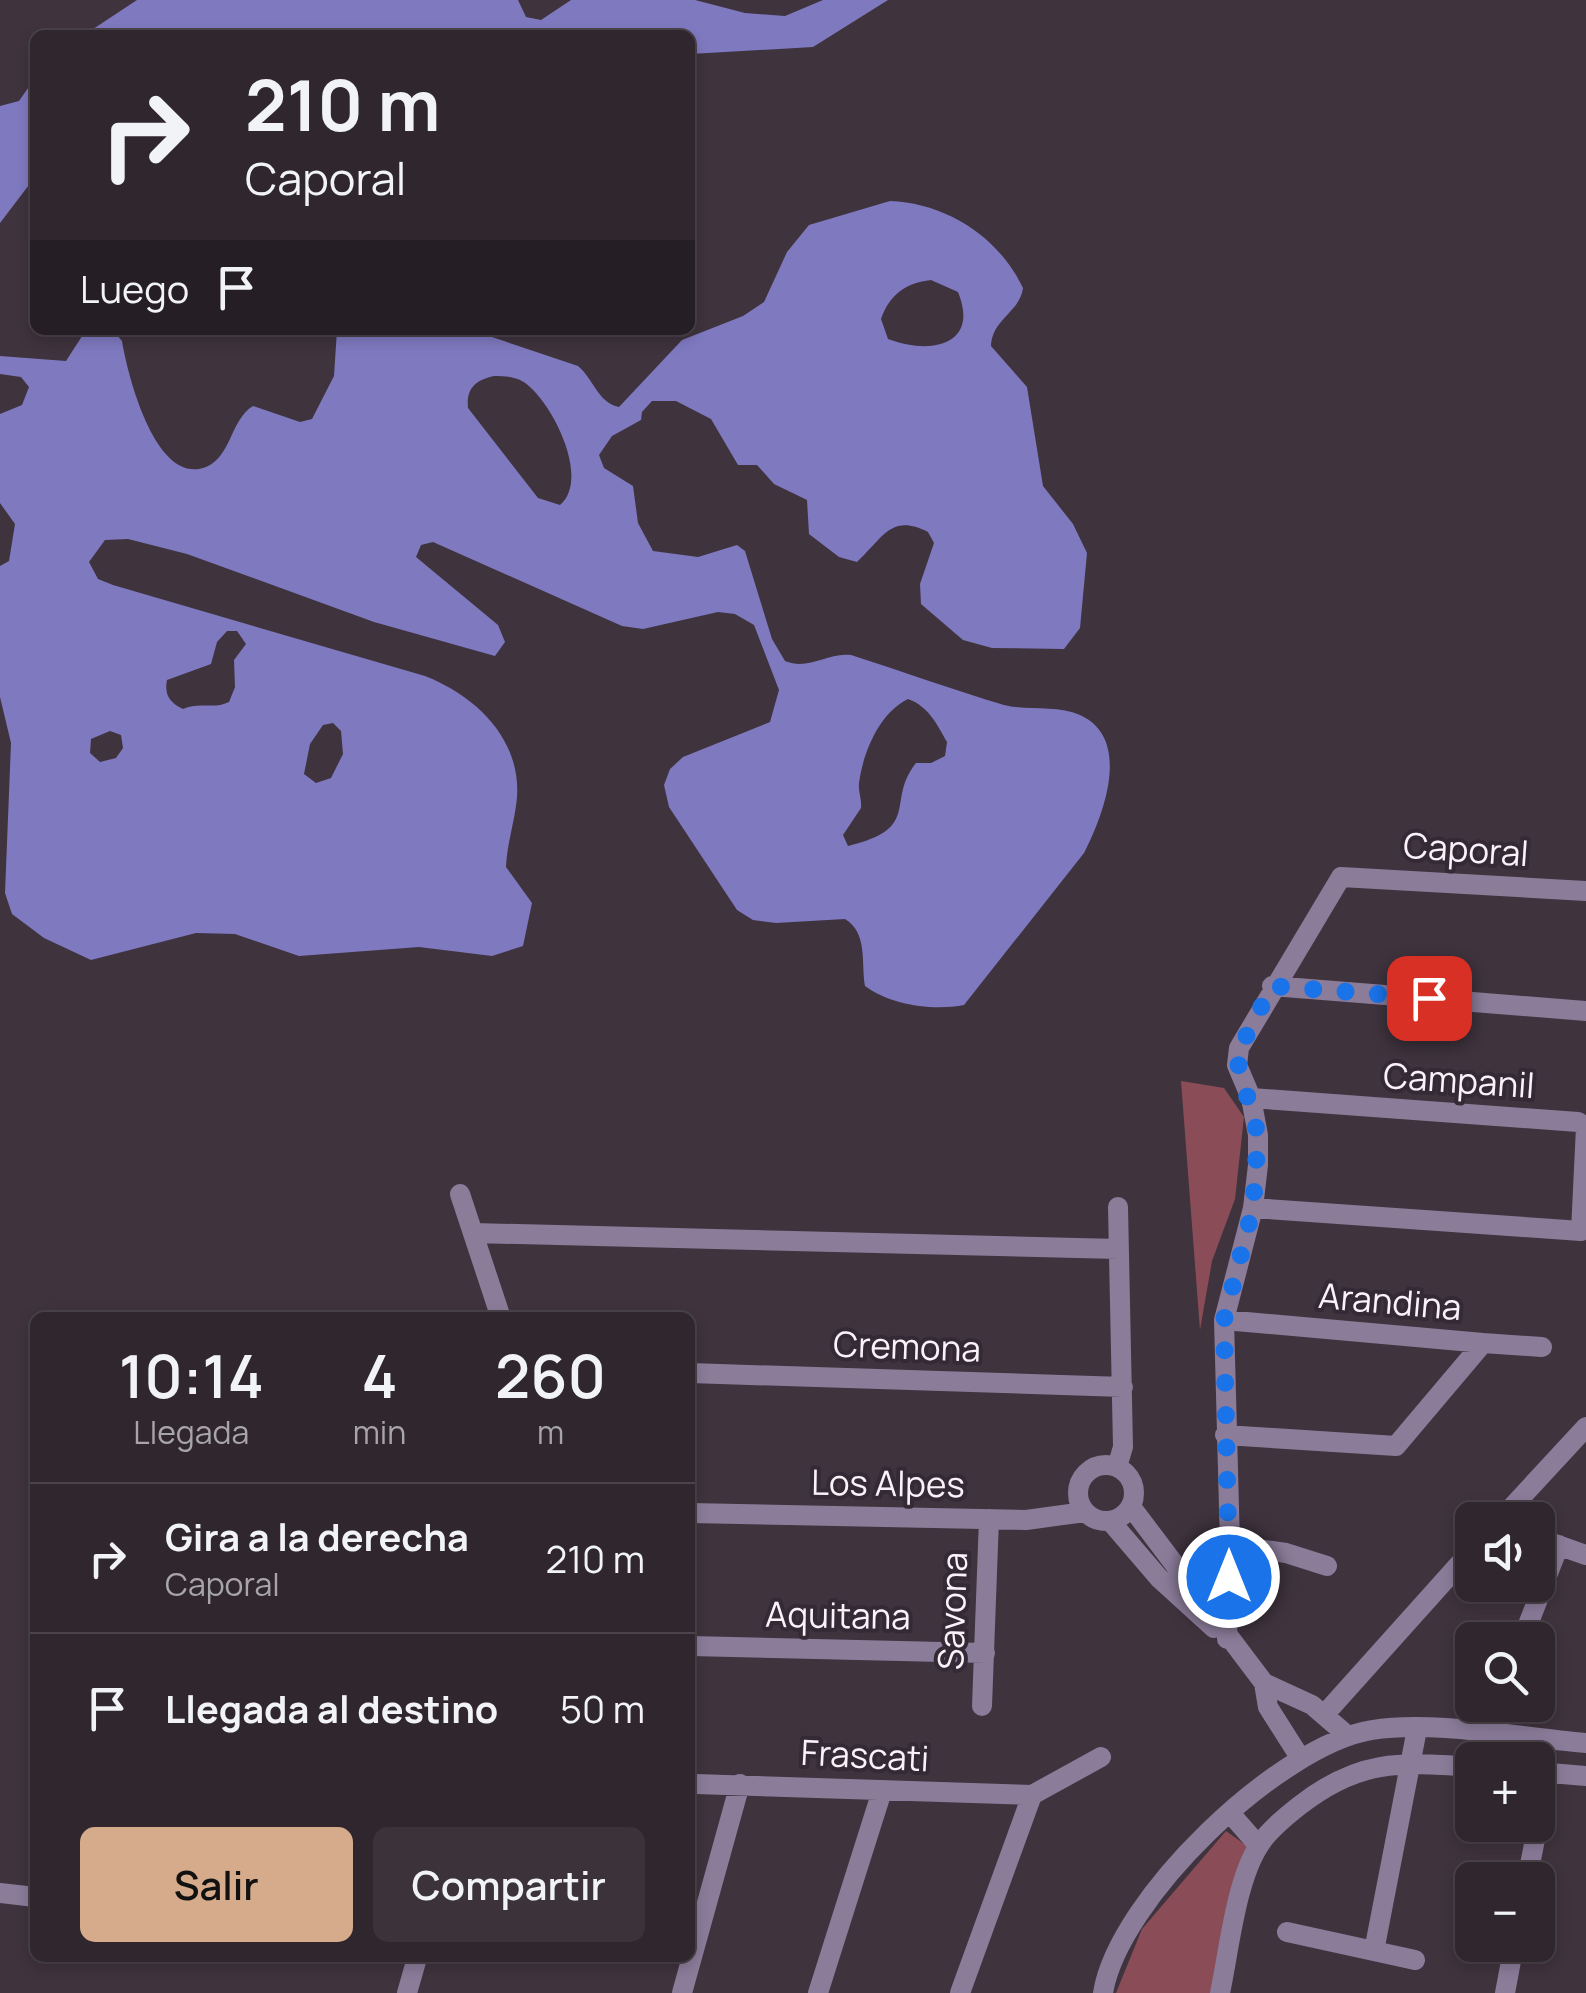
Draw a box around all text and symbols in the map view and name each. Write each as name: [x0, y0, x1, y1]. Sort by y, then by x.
text: 210 m: [245, 56, 440, 152]
icon: right: [80, 70, 210, 200]
text: Caporal: [245, 147, 406, 209]
icon: arrive: [209, 260, 264, 315]
text: Luego: [80, 262, 189, 314]
street label: Caporal: [1402, 821, 1530, 877]
pin: [1387, 956, 1472, 1041]
icon: arrive: [1402, 971, 1457, 1026]
street label: Campanil: [1382, 1051, 1536, 1109]
street label: Arandina: [1317, 1271, 1464, 1331]
street label: Cremona: [832, 1319, 982, 1373]
text: 10:14: [119, 1334, 264, 1416]
text: 4: [361, 1334, 398, 1416]
text: 260: [495, 1334, 606, 1416]
text: Llegada: [133, 1410, 249, 1454]
text: min: [353, 1410, 406, 1454]
text: m: [537, 1410, 564, 1454]
street label: Los Alpes: [811, 1458, 965, 1508]
map controls: [1455, 1502, 1555, 1962]
button: sound: [1455, 1502, 1555, 1602]
text: Gira a la derecha: [165, 1510, 469, 1562]
position arrow: [1177, 1525, 1281, 1629]
icon: right: [80, 1531, 135, 1586]
text: 210 m: [546, 1532, 645, 1584]
street label: Savona: [926, 1551, 978, 1671]
text: Caporal: [165, 1562, 280, 1606]
street label: Aquitana: [765, 1590, 911, 1640]
button: search: [1455, 1622, 1555, 1722]
icon: arrive: [80, 1681, 135, 1736]
text: Llegada al destino: [165, 1682, 498, 1734]
text: 50 m: [560, 1682, 645, 1734]
street label: Frascati: [800, 1728, 930, 1782]
button: +: [1455, 1742, 1555, 1842]
button: Salir: [80, 1827, 353, 1942]
button: Compartir: [373, 1827, 645, 1942]
button: −: [1455, 1862, 1555, 1962]

